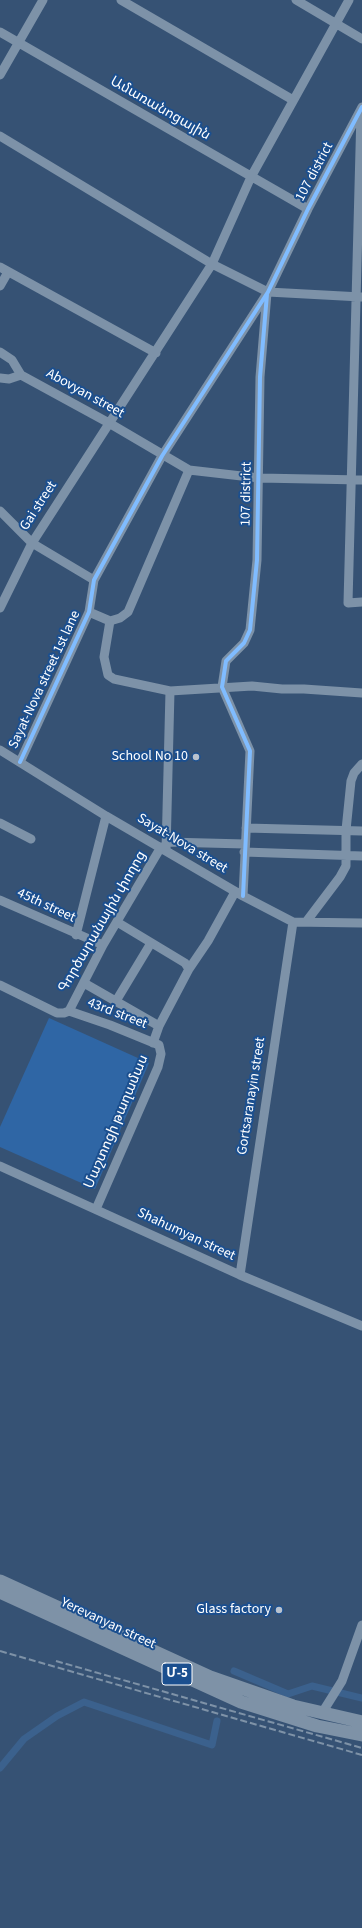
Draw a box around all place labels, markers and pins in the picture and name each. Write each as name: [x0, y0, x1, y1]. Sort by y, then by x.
place label: School No 10: [112, 749, 188, 765]
marker: School No 10: [191, 752, 201, 762]
place label: Glass factory: [196, 1602, 271, 1618]
marker: Glass factory: [274, 1605, 284, 1615]

